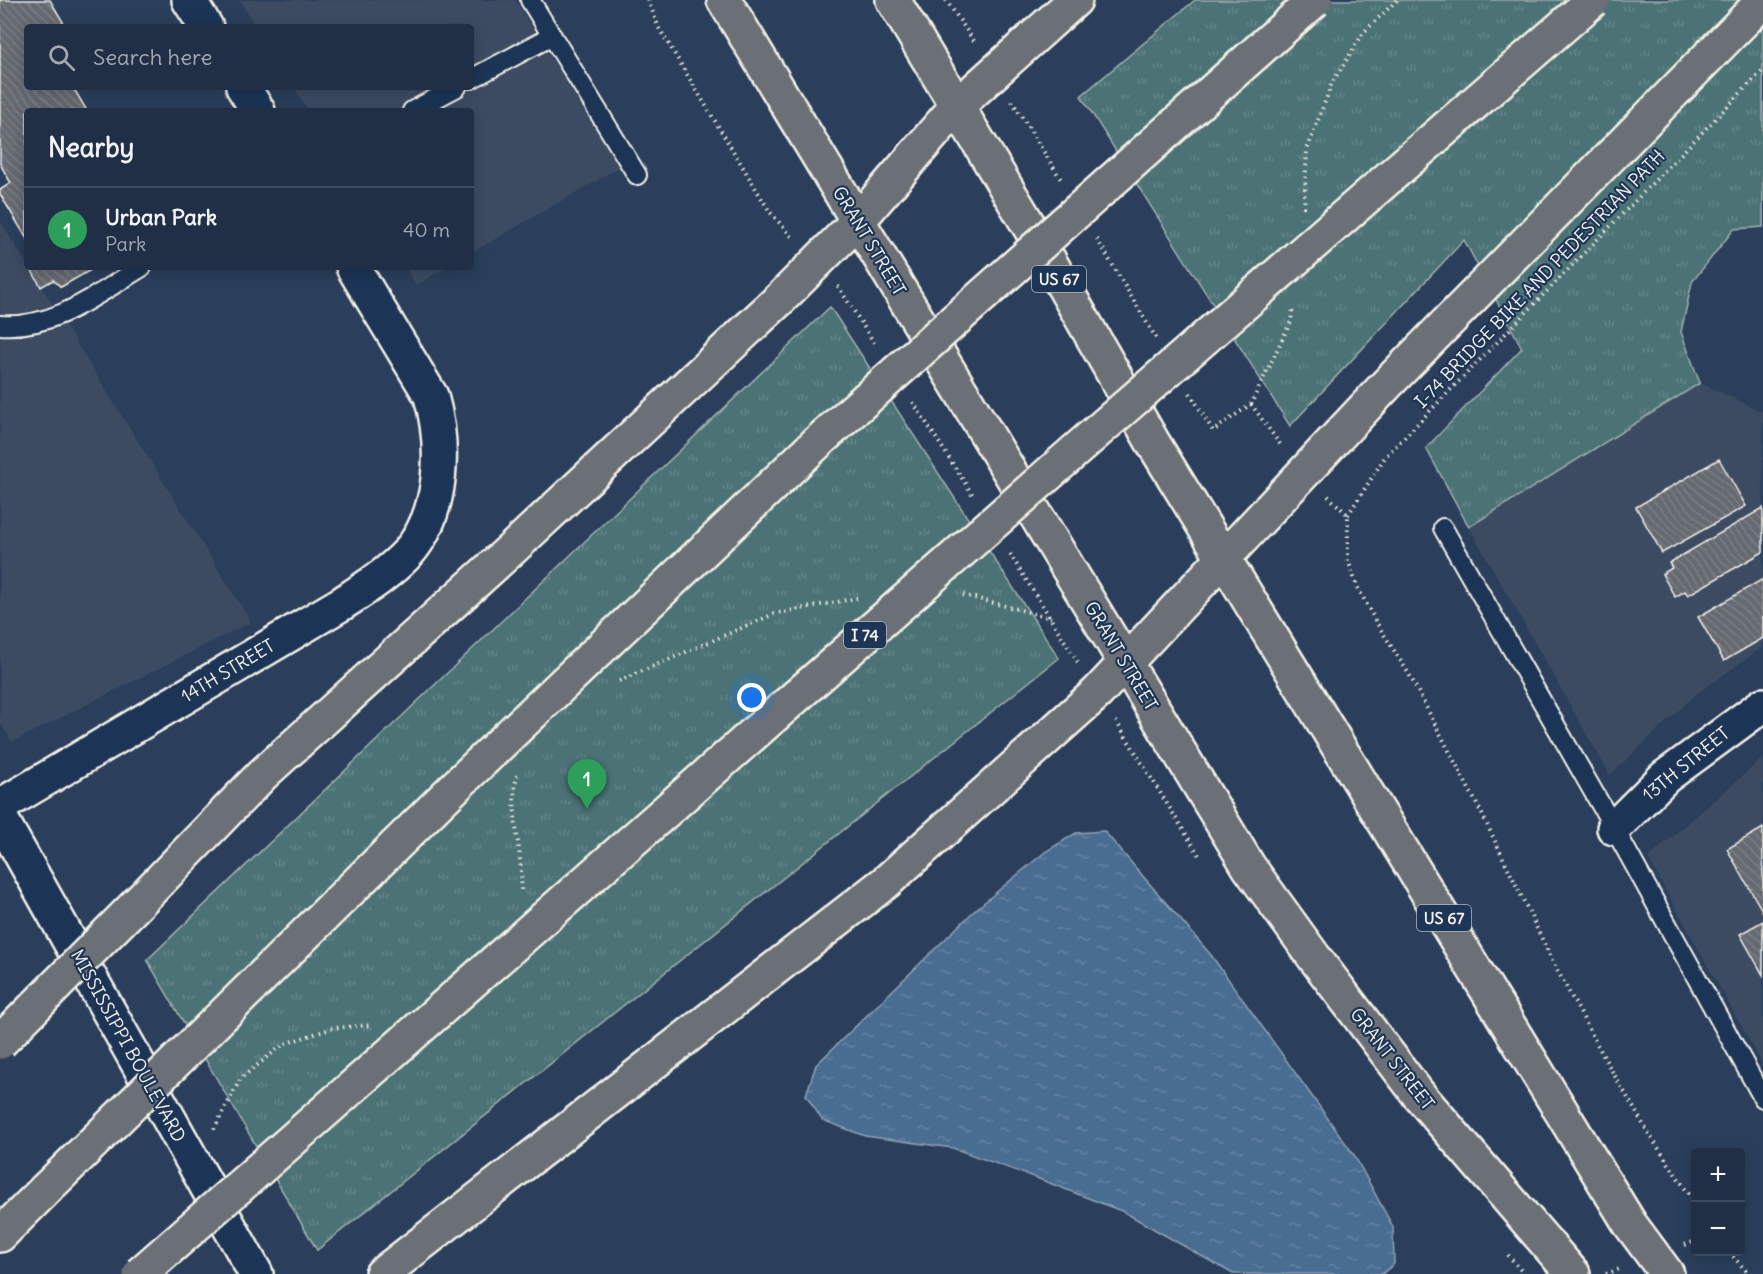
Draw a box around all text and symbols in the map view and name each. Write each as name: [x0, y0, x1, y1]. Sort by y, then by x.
search box: [24, 24, 474, 90]
icon: search: [45, 41, 78, 74]
text: Search here: [93, 43, 212, 71]
text: Nearby: [48, 131, 134, 164]
street label: I-74 BRIDGE BIKE AND PEDESTRIAN PATH: [1410, 145, 1670, 413]
street label: GRANT STREET: [828, 182, 911, 300]
text: Urban Park: [105, 203, 217, 231]
text: 1: [64, 217, 71, 242]
text: 40 m: [403, 217, 450, 242]
text: Park: [105, 231, 146, 256]
road number: US 67: [1032, 266, 1086, 292]
street label: GRANT STREET: [1080, 597, 1163, 715]
road number: I 74: [844, 622, 886, 648]
street label: 14TH STREET: [177, 634, 279, 708]
your location: [737, 683, 766, 712]
street label: 13TH STREET: [1638, 722, 1734, 806]
pin: 1: [568, 760, 606, 809]
road number: US 67: [1417, 905, 1471, 931]
street label: MISSISSIPPI BOULEVARD: [66, 945, 191, 1146]
street label: GRANT STREET: [1345, 1003, 1439, 1114]
map controls: [1691, 1148, 1745, 1256]
button: +: [1691, 1148, 1745, 1202]
button: −: [1691, 1202, 1745, 1256]

